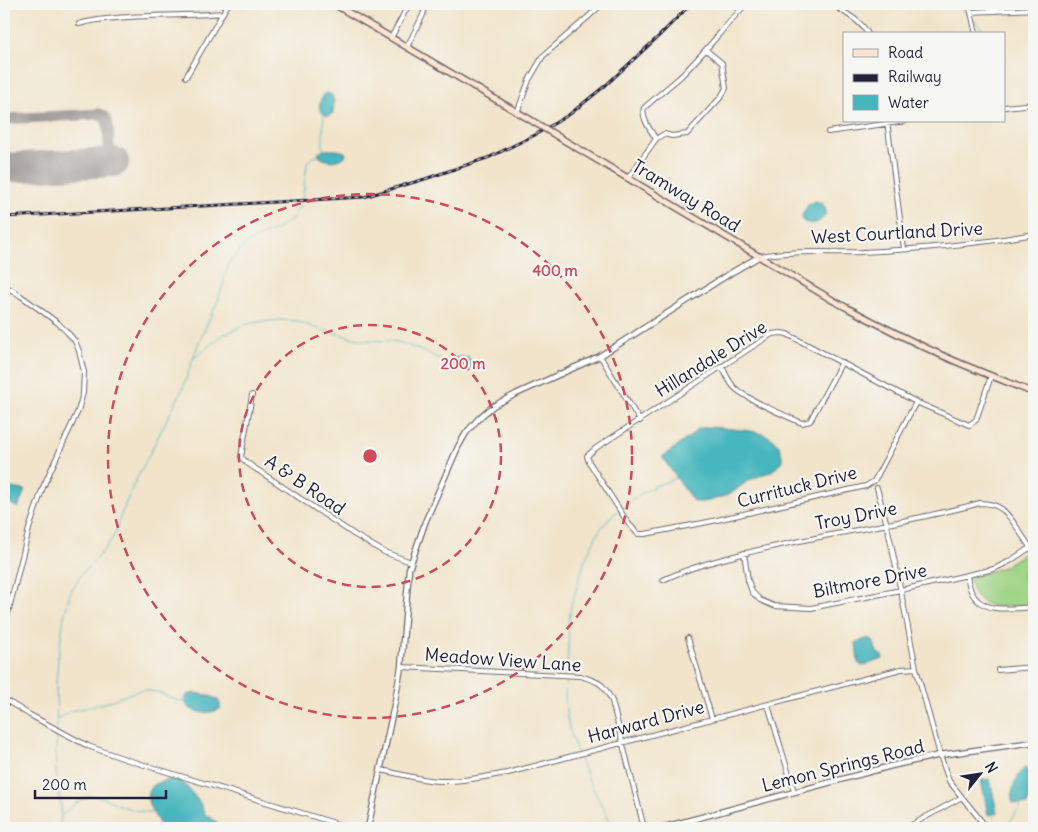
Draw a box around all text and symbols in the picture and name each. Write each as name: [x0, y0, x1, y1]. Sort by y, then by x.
legend: [843, 32, 1006, 122]
text: Road: [888, 43, 923, 62]
text: Railway: [888, 67, 942, 86]
text: Water: [888, 93, 929, 112]
street label: Tramway Road: [628, 154, 745, 237]
street label: West Courtland Drive: [811, 217, 983, 248]
text: 400 m: [532, 261, 578, 280]
street label: Hillandale Drive: [651, 315, 771, 402]
text: 200 m: [441, 354, 485, 373]
centre of rings: [361, 447, 379, 465]
street label: A & B Road: [261, 449, 350, 520]
street label: Currituck Drive: [735, 461, 859, 512]
street label: Troy Drive: [813, 496, 899, 535]
street label: Biltmore Drive: [811, 558, 929, 603]
street label: Meadow View Lane: [424, 643, 582, 676]
street label: Harward Drive: [585, 695, 707, 748]
street label: Lemon Springs Road: [759, 734, 927, 797]
north arrow: [956, 750, 1006, 800]
text: N: [981, 759, 1001, 776]
scale bar: [35, 767, 166, 799]
text: 200 m: [42, 775, 87, 794]

